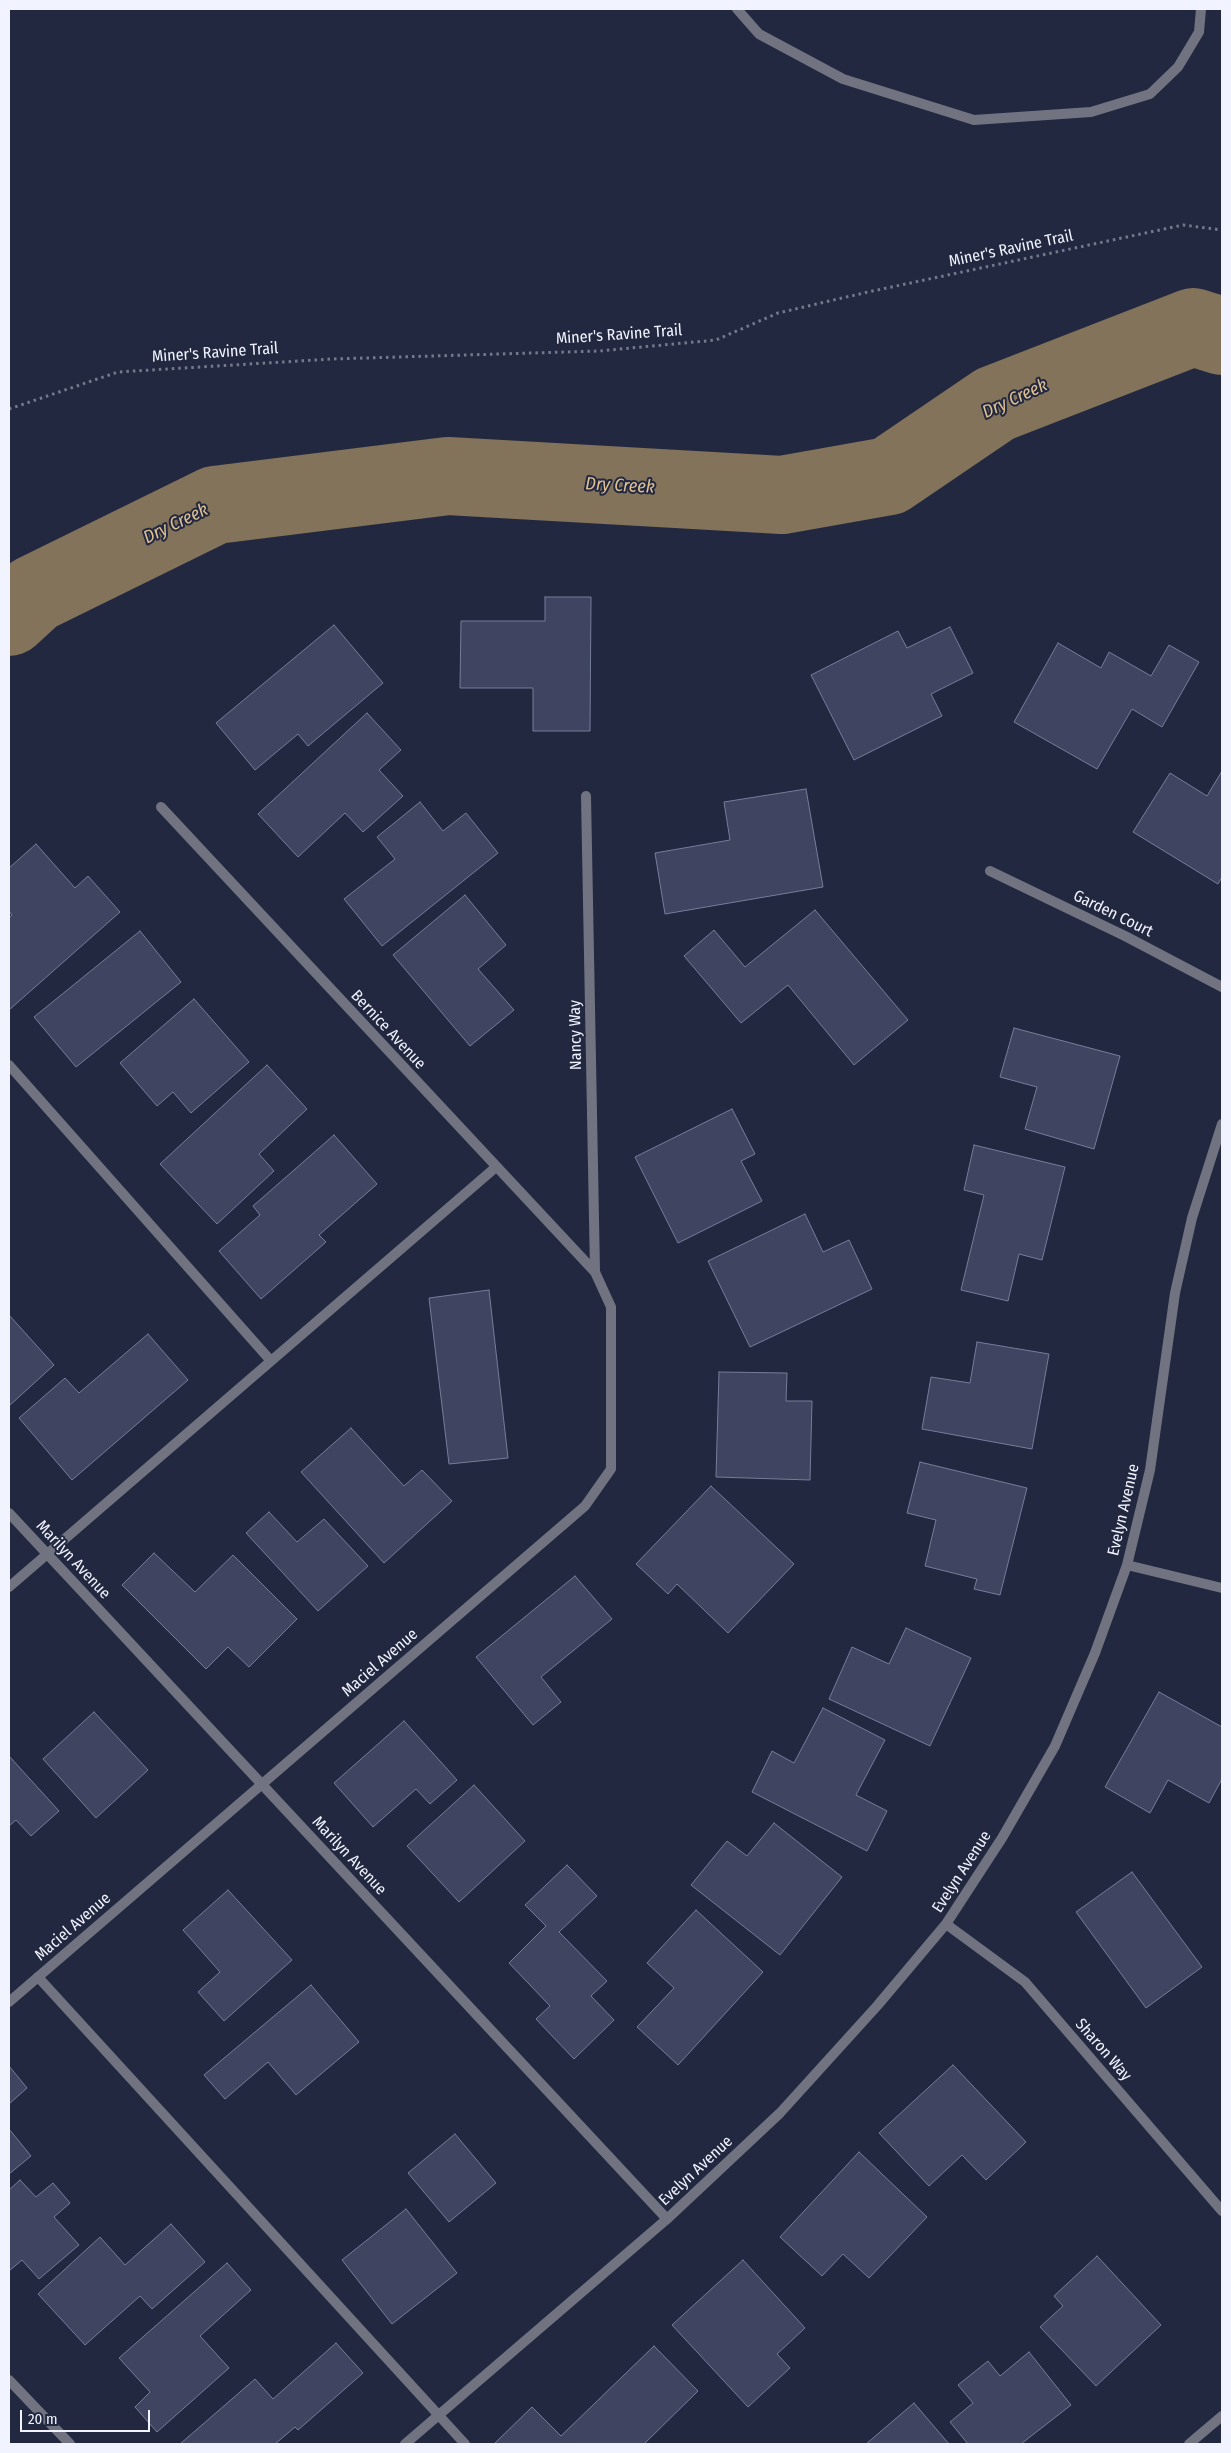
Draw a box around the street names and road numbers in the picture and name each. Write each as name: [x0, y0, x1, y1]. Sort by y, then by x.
street label: Miner's Ravine Trail: [947, 226, 1075, 272]
street label: Miner's Ravine Trail: [555, 321, 683, 349]
street label: Miner's Ravine Trail: [151, 339, 279, 367]
street label: Garden Court: [1070, 886, 1156, 942]
street label: Bernice Avenue: [347, 987, 429, 1073]
street label: Nancy Way: [566, 1000, 586, 1070]
street label: Evelyn Avenue: [1104, 1462, 1144, 1558]
street label: Marilyn Avenue: [32, 1517, 114, 1603]
street label: Maciel Avenue: [338, 1625, 422, 1701]
street label: Marilyn Avenue: [308, 1813, 390, 1899]
street label: Evelyn Avenue: [928, 1828, 996, 1916]
street label: Maciel Avenue: [31, 1889, 115, 1965]
street label: Sharon Way: [1071, 2015, 1135, 2085]
street label: Evelyn Avenue: [655, 2132, 737, 2210]

